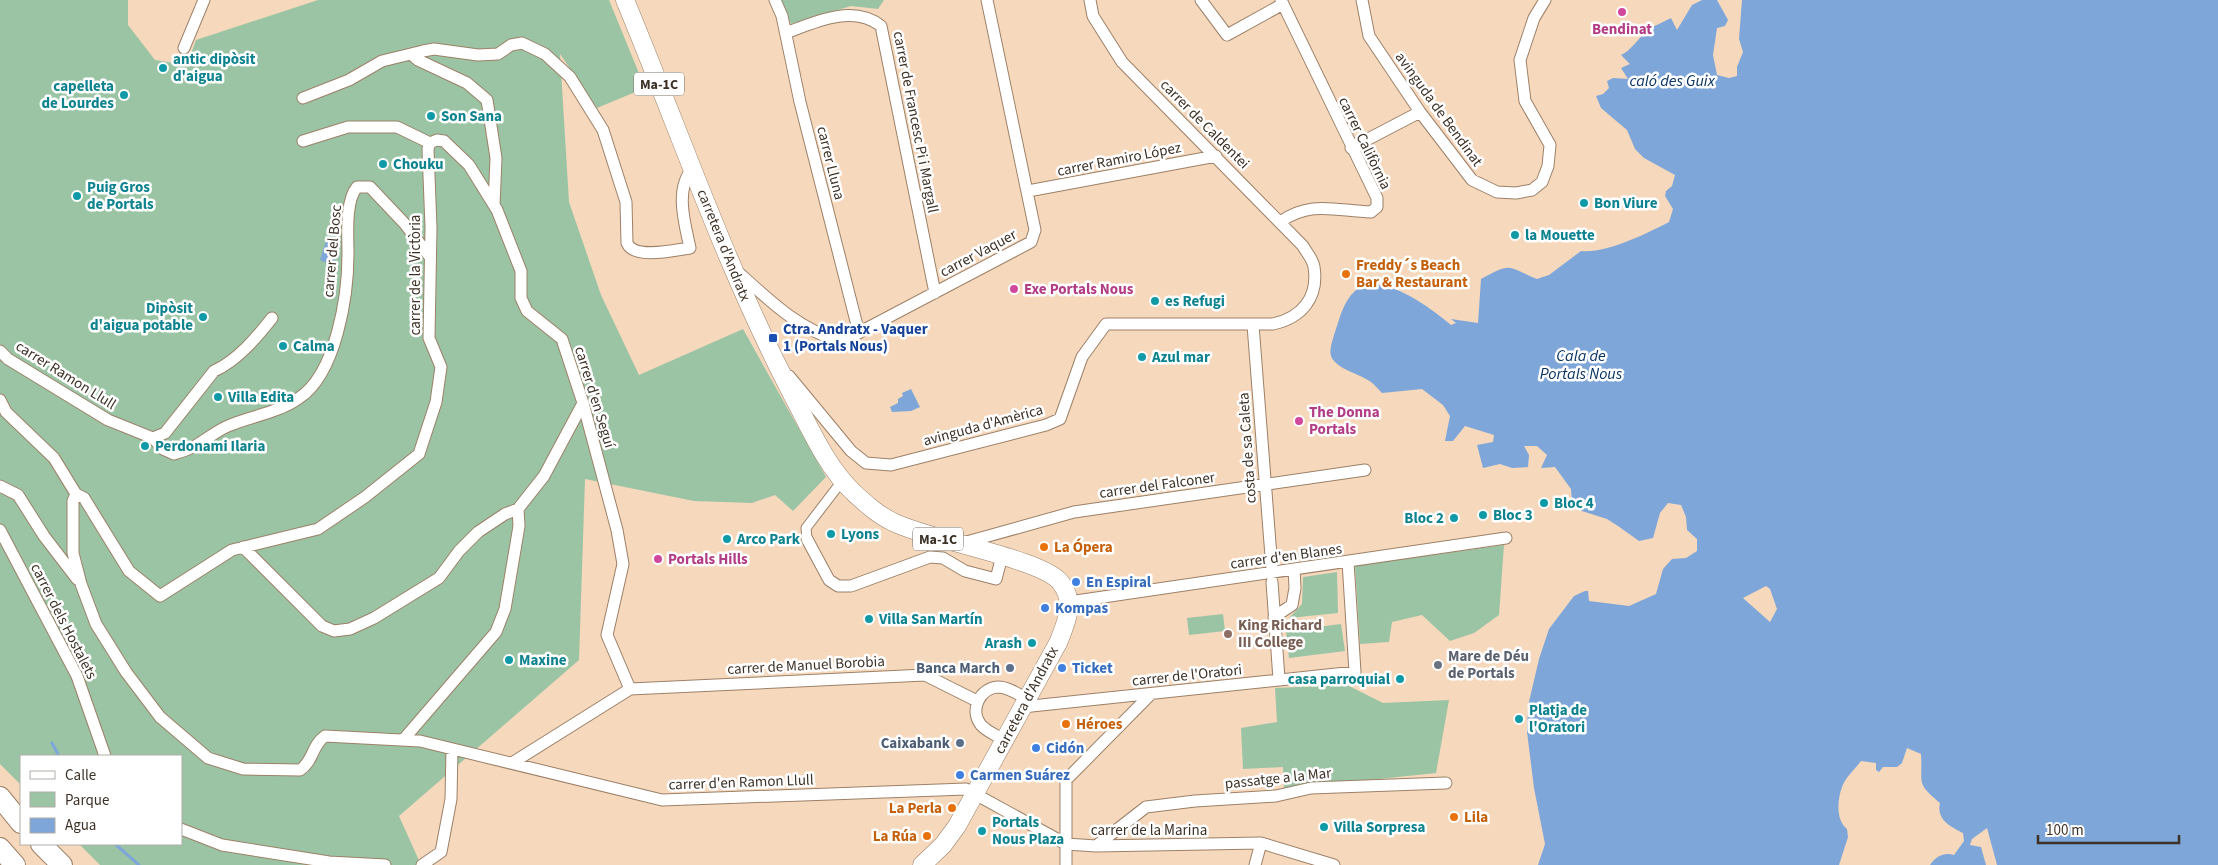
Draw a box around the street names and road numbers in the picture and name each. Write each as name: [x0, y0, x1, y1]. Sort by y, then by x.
street label: carrer de Francesc Pi i Margall: [888, 29, 943, 215]
street label: avinguda de Bendinat: [1390, 48, 1487, 171]
road number: Ma-1C: [634, 72, 684, 96]
street label: carrer de Caldentei: [1155, 75, 1254, 174]
street label: carrer Califòrnia: [1333, 93, 1396, 193]
street label: carrer Lluna: [811, 124, 850, 202]
street label: carrer Ramiro López: [1055, 137, 1183, 182]
street label: carretera d'Andratx: [691, 186, 756, 305]
street label: carrer del Bosc: [318, 204, 347, 298]
street label: carrer de la Victòria: [405, 215, 426, 335]
street label: carrer Vaquer: [936, 224, 1021, 282]
street label: carrer Ramon Llull: [11, 336, 120, 415]
street label: carrer d'en Seguí: [569, 344, 620, 452]
street label: costa de sa Caleta: [1233, 392, 1262, 504]
street label: avinguda d'Amèrica: [921, 399, 1045, 452]
street label: carrer del Falconer: [1098, 467, 1217, 504]
road number: Ma-1C: [913, 528, 963, 550]
street label: carrer d'en Blanes: [1229, 538, 1343, 575]
street label: carrer dels Hostalets: [25, 560, 102, 683]
street label: carretera d'Andratx: [989, 642, 1064, 758]
street label: carrer de Manuel Borobia: [727, 651, 885, 680]
street label: carrer de l'Oratori: [1131, 659, 1243, 692]
street label: passatge a la Mar: [1224, 762, 1333, 795]
street label: carrer d'en Ramon Llull: [668, 769, 814, 796]
street label: carrer de la Marina: [1091, 820, 1207, 841]

